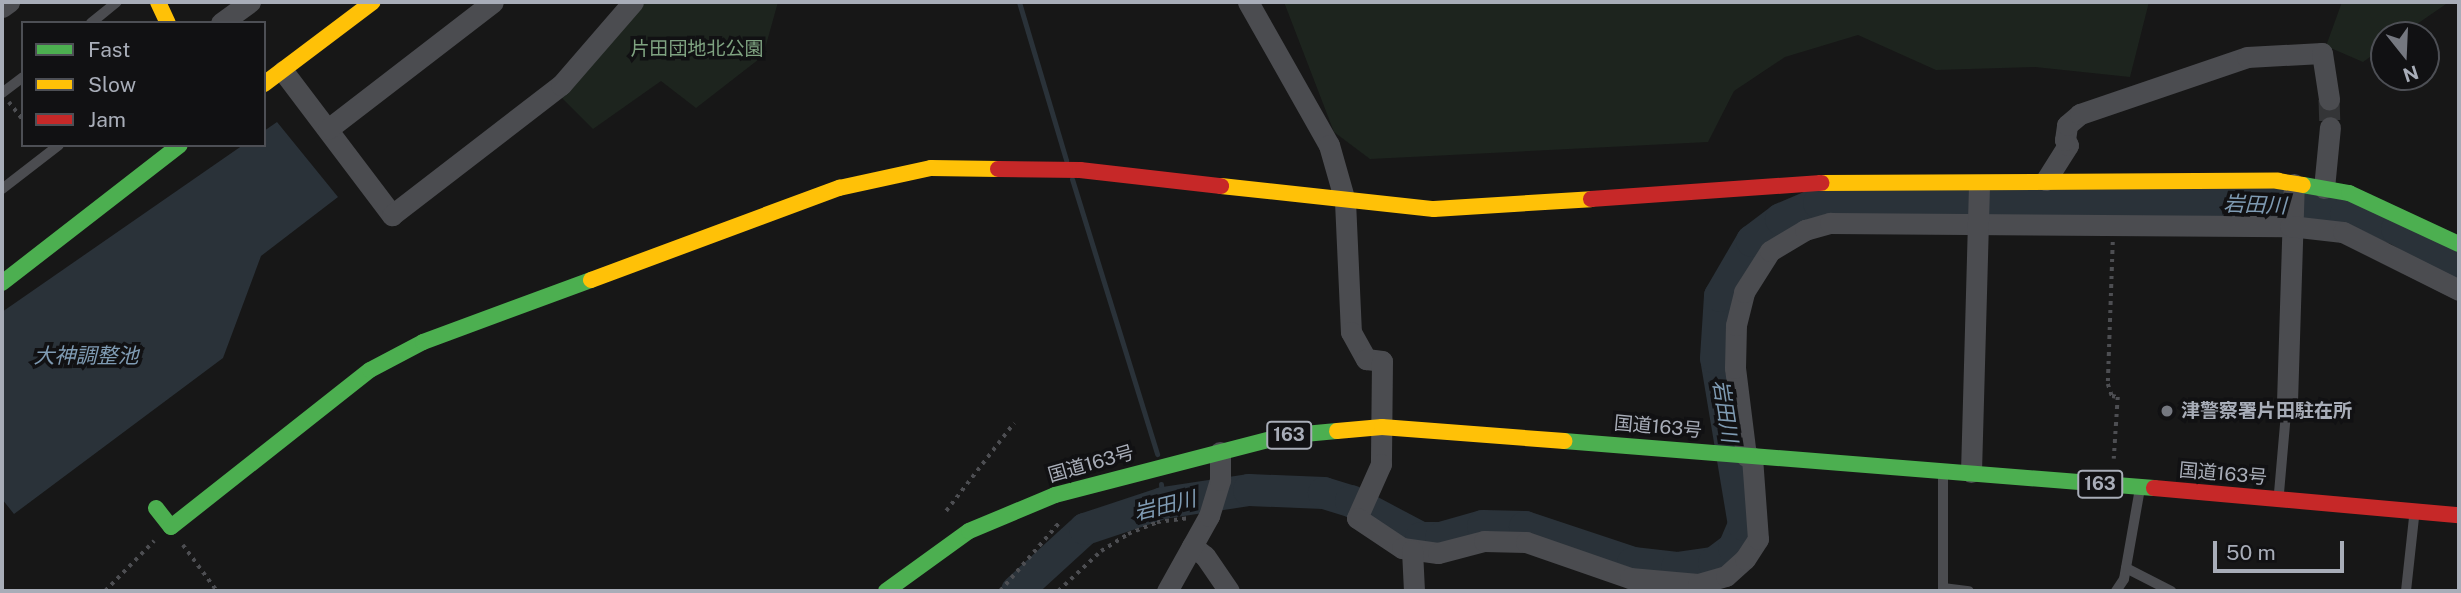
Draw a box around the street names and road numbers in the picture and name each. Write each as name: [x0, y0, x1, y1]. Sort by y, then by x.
street label: 国道163号: [1613, 412, 1703, 442]
road number: 163: [1264, 421, 1314, 450]
street label: 国道163号: [1045, 441, 1137, 487]
street label: 国道163号: [2178, 459, 2268, 489]
road number: 163: [2076, 470, 2124, 498]

